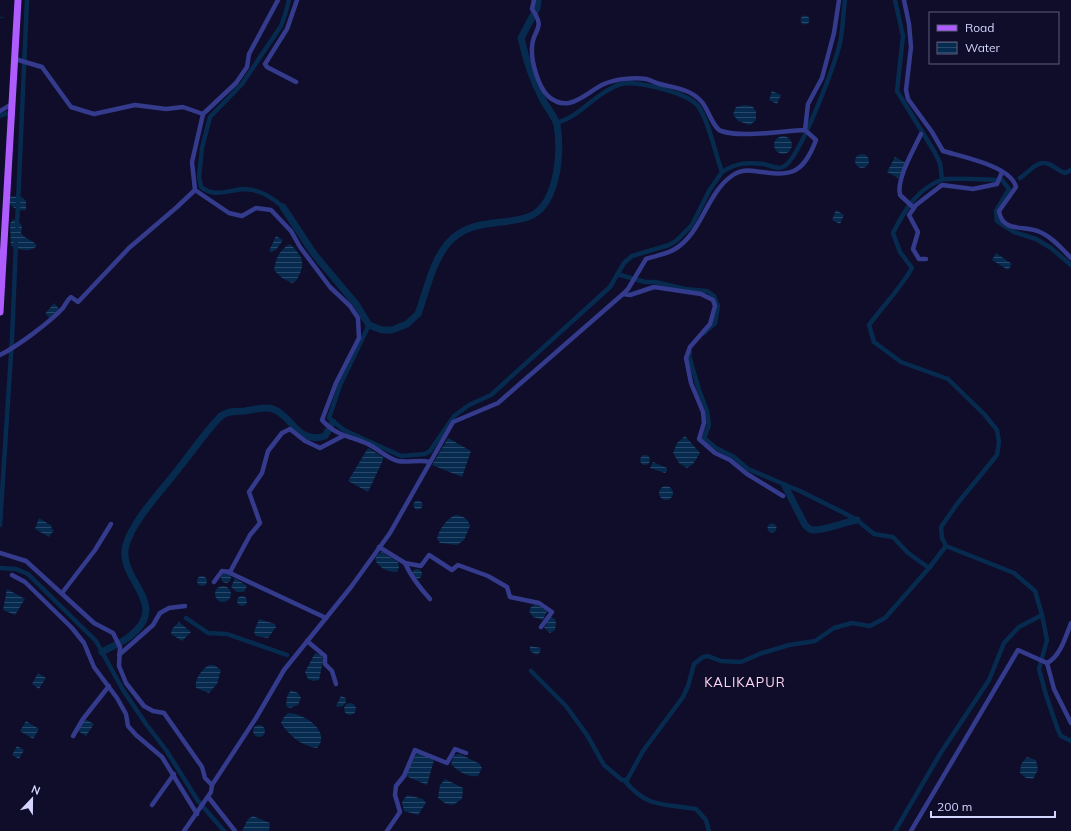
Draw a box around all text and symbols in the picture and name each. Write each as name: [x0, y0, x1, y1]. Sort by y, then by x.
legend: [929, 12, 1059, 64]
text: Road: [965, 20, 994, 35]
text: Water: [965, 40, 1001, 55]
district label: KALIKAPUR: [704, 674, 786, 690]
north arrow: [12, 779, 52, 819]
text: N: [29, 782, 42, 798]
scale bar: [931, 793, 1055, 819]
text: 200 m: [937, 799, 972, 814]

